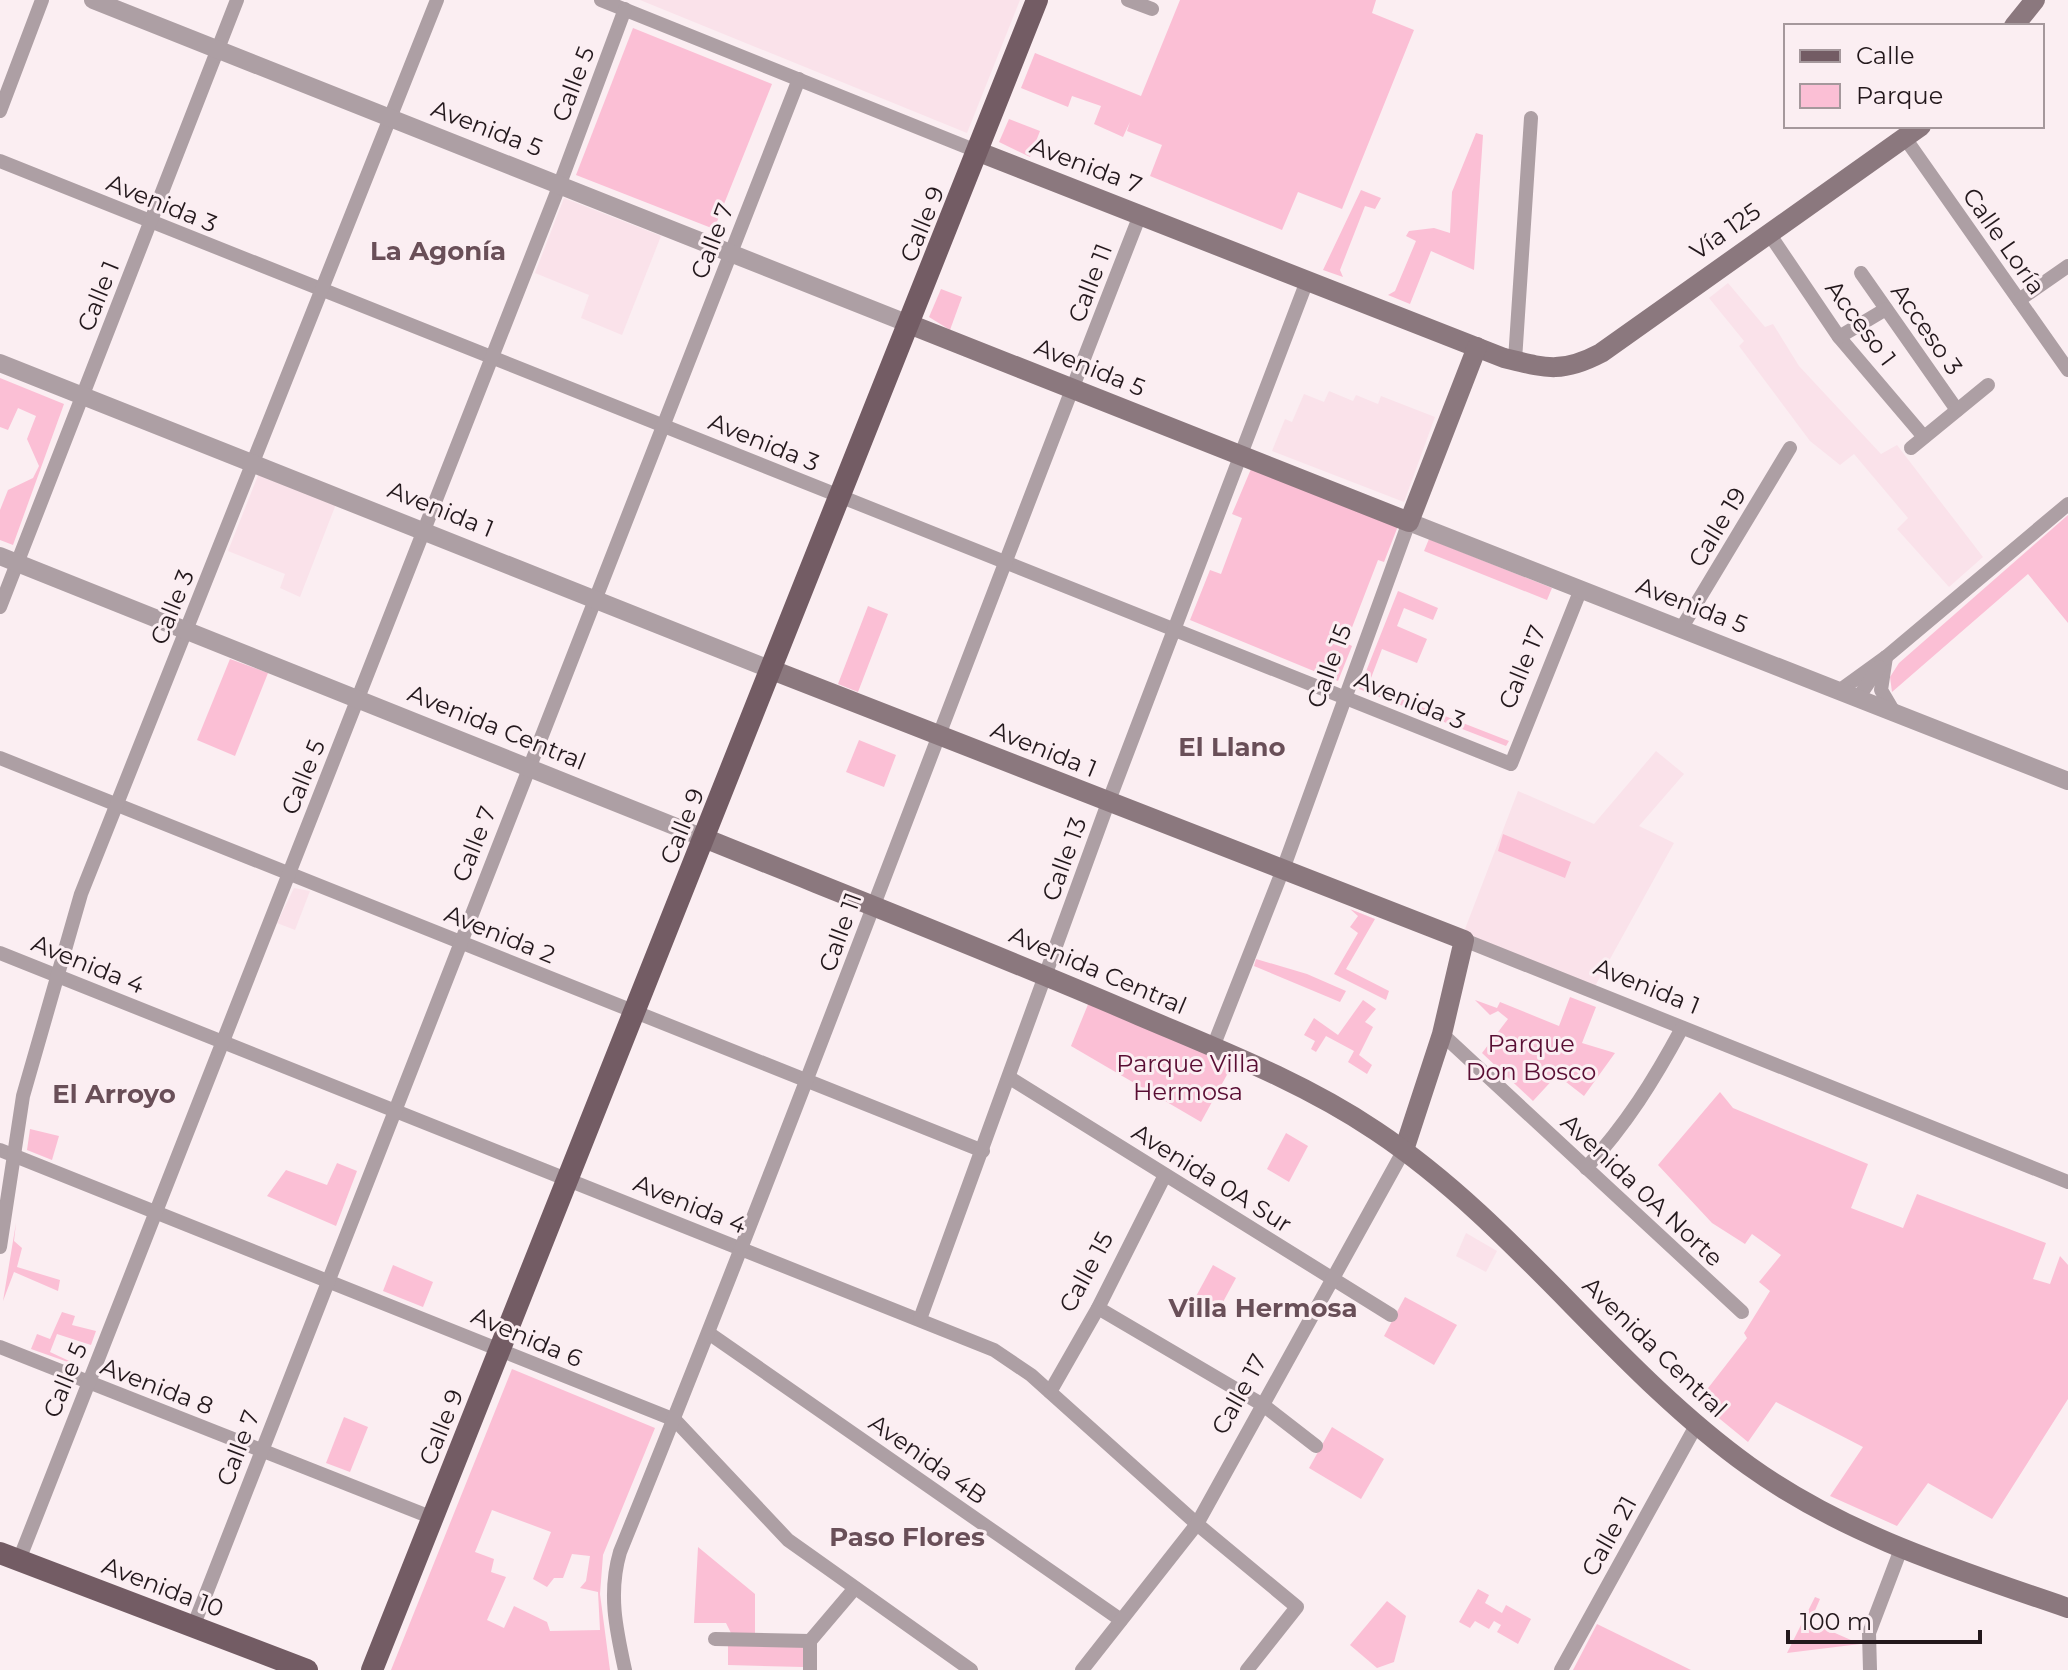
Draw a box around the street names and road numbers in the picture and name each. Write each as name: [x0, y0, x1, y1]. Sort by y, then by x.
street label: Calle 5: [545, 42, 601, 126]
street label: Avenida 5: [427, 94, 547, 162]
street label: Avenida 7: [1026, 130, 1146, 200]
street label: Avenida 3: [102, 168, 222, 238]
street label: Calle 9: [894, 182, 950, 266]
street label: Calle Loría: [1957, 182, 2051, 300]
street label: Vía 125: [1684, 196, 1766, 266]
street label: Calle 7: [684, 199, 740, 283]
street label: Calle 11: [1062, 240, 1118, 326]
street label: Calle 1: [71, 257, 125, 335]
street label: Acceso 1: [1819, 274, 1903, 372]
street label: Acceso 3: [1885, 278, 1969, 380]
street label: Avenida 5: [1030, 332, 1150, 402]
street label: Avenida 3: [704, 407, 824, 477]
street label: Avenida 1: [384, 475, 498, 543]
street label: Calle 19: [1682, 482, 1752, 572]
street label: Calle 3: [144, 565, 200, 649]
street label: Avenida 5: [1632, 571, 1752, 639]
street label: Calle 15: [1301, 620, 1357, 712]
street label: Calle 17: [1492, 621, 1552, 713]
street label: Avenida 3: [1350, 665, 1470, 735]
street label: Avenida Central: [404, 678, 590, 776]
street label: Avenida 1: [987, 715, 1101, 783]
street label: Calle 5: [275, 735, 331, 819]
street label: Calle 9: [654, 784, 710, 868]
street label: Calle 7: [446, 802, 502, 886]
street label: Calle 13: [1036, 813, 1092, 905]
street label: Calle 11: [812, 889, 868, 975]
street label: Avenida 2: [440, 899, 560, 969]
street label: Avenida Central: [1005, 920, 1191, 1020]
street label: Avenida 4: [27, 928, 149, 1000]
street label: Avenida 1: [1590, 952, 1704, 1020]
street label: Avenida 0A Norte: [1555, 1108, 1729, 1272]
street label: Avenida 0A Sur: [1127, 1117, 1297, 1239]
street label: Avenida 4: [629, 1168, 751, 1240]
street label: Calle 15: [1053, 1227, 1119, 1317]
street label: Avenida Central: [1577, 1271, 1733, 1423]
street label: Avenida 6: [467, 1301, 587, 1373]
street label: Calle 5: [37, 1338, 93, 1422]
street label: Calle 17: [1205, 1349, 1273, 1439]
street label: Avenida 8: [97, 1351, 217, 1421]
street label: Calle 9: [413, 1385, 469, 1469]
street label: Calle 7: [210, 1406, 266, 1490]
street label: Avenida 4B: [864, 1408, 992, 1510]
street label: Calle 21: [1575, 1491, 1643, 1581]
street label: Avenida 10: [98, 1551, 228, 1623]

